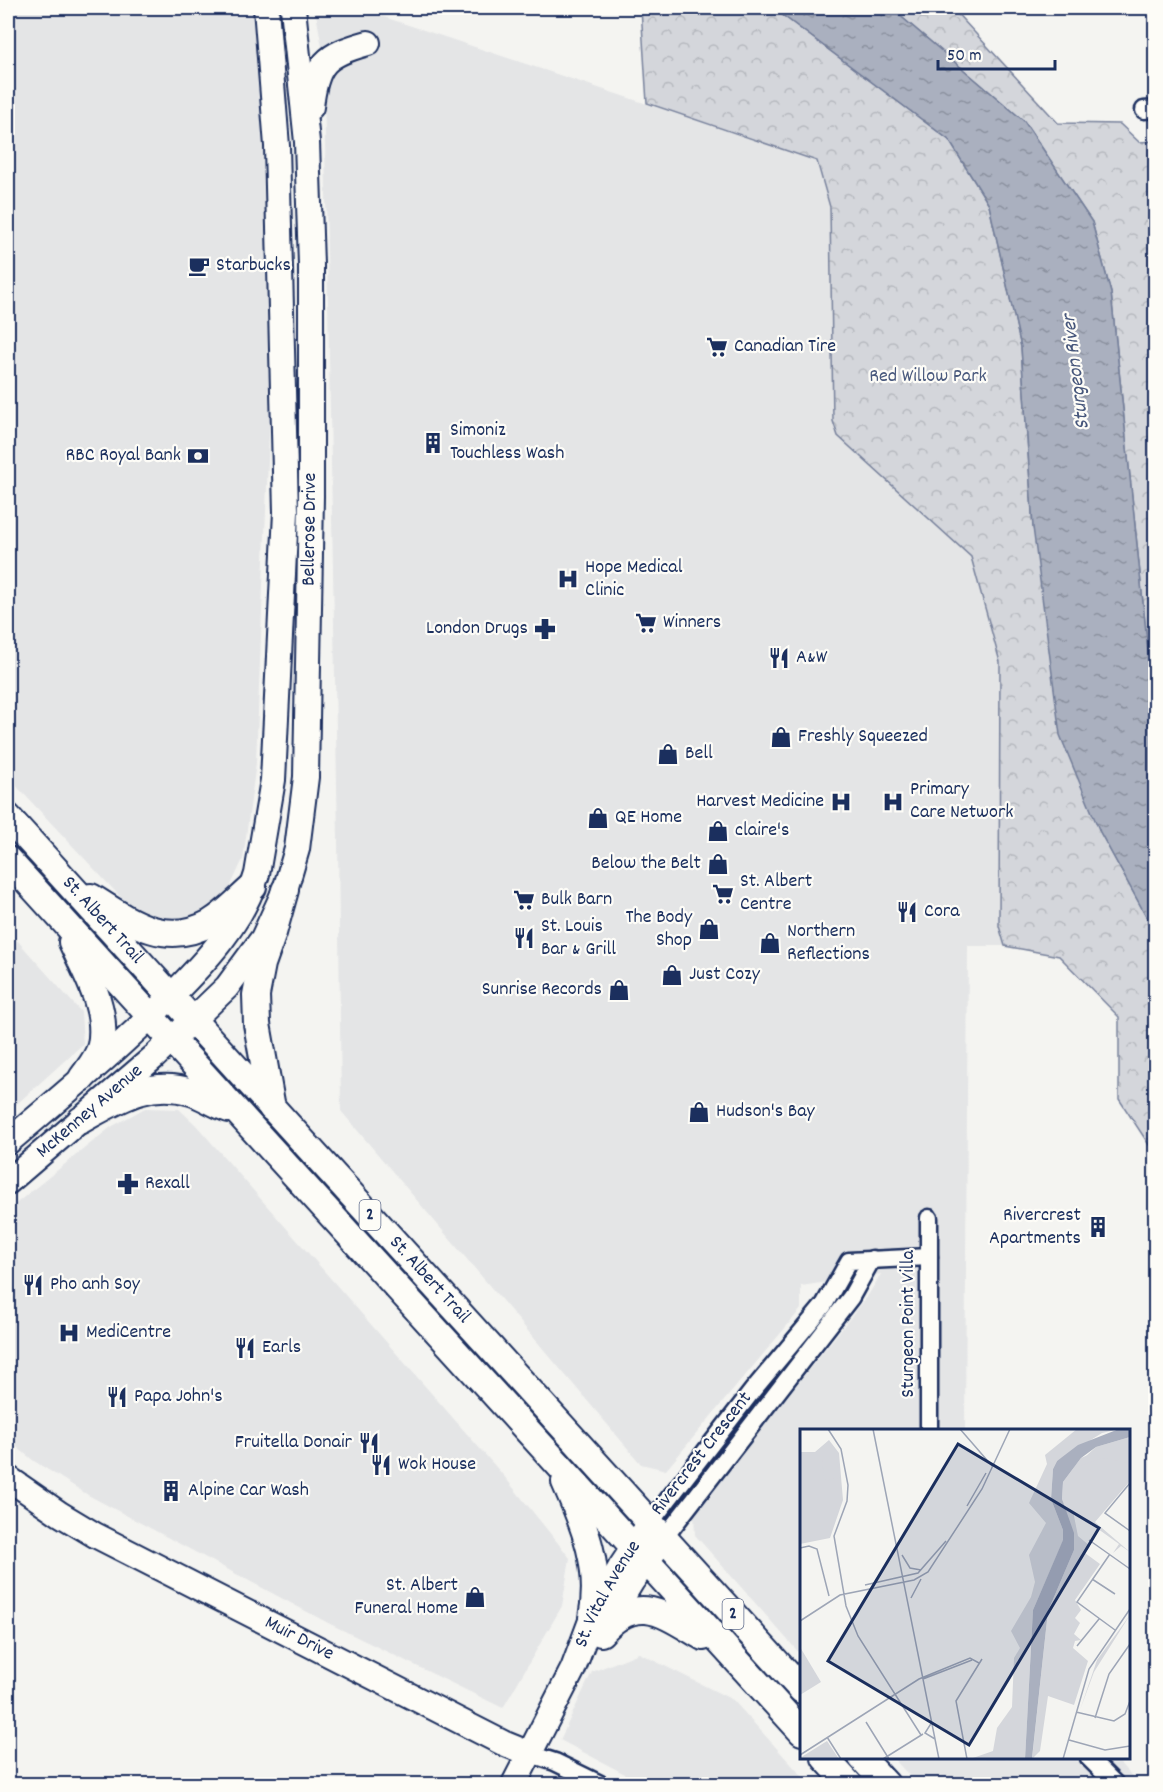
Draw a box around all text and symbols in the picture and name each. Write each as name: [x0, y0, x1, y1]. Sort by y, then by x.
scale bar: [938, 33, 1055, 71]
text: 50 m: [947, 44, 982, 69]
place label: Starbucks: [216, 252, 291, 280]
cafe icon: Starbucks: [187, 254, 211, 278]
water label: Sturgeon River: [1055, 310, 1099, 431]
place label: Canadian Tire: [734, 333, 836, 361]
supermarket icon: Canadian Tire: [705, 335, 729, 359]
park label: Red Willow Park: [869, 363, 987, 391]
place label: Simoniz Touchless Wash: [450, 417, 564, 468]
building icon: Simoniz Touchless Wash: [421, 431, 445, 455]
place label: RBC Royal Bank: [66, 442, 181, 470]
bank icon: RBC Royal Bank: [186, 444, 210, 468]
street label: Bellerose Drive: [295, 472, 325, 586]
place label: Hope Medical Clinic: [585, 554, 683, 605]
hospital icon: Hope Medical Clinic: [556, 567, 580, 591]
place label: Winners: [663, 609, 721, 637]
supermarket icon: Winners: [634, 611, 658, 635]
place label: London Drugs: [426, 615, 528, 643]
pharmacy icon: London Drugs: [533, 617, 557, 641]
place label: A&W: [796, 644, 828, 672]
restaurant icon: A&W: [767, 646, 791, 670]
place label: Freshly Squeezed: [798, 723, 928, 751]
shop icon: Freshly Squeezed: [769, 725, 793, 749]
place label: Bell: [685, 740, 713, 768]
shop icon: Bell: [656, 742, 680, 766]
place label: Primary Care Network: [910, 776, 1014, 827]
place label: Harvest Medicine: [696, 788, 824, 816]
hospital icon: Harvest Medicine: [829, 790, 853, 814]
hospital icon: Primary Care Network: [881, 790, 905, 814]
place label: QE Home: [615, 804, 682, 832]
shop icon: QE Home: [586, 806, 610, 830]
place label: claire's: [735, 817, 789, 845]
shop icon: claire's: [706, 819, 730, 843]
place label: Below the Belt: [591, 850, 701, 878]
shop icon: Below the Belt: [706, 852, 730, 876]
place label: St. Albert Centre: [740, 868, 812, 919]
street label: St. Albert Trail: [55, 870, 150, 971]
supermarket icon: St. Albert Centre: [711, 882, 735, 906]
place label: Bulk Barn: [541, 886, 612, 914]
supermarket icon: Bulk Barn: [512, 888, 536, 912]
place label: Cora: [924, 898, 960, 926]
restaurant icon: Cora: [895, 900, 919, 924]
place label: The Body Shop: [626, 904, 693, 955]
place label: St. Louis Bar & Grill: [541, 913, 616, 964]
shop icon: The Body Shop: [697, 917, 721, 941]
place label: Northern Reflections: [787, 918, 870, 969]
restaurant icon: St. Louis Bar & Grill: [512, 926, 536, 950]
shop icon: Northern Reflections: [758, 931, 782, 955]
place label: Just Cozy: [689, 961, 761, 989]
shop icon: Just Cozy: [660, 963, 684, 987]
place label: Sunrise Records: [482, 976, 602, 1004]
shop icon: Sunrise Records: [607, 978, 631, 1002]
street label: McKenney Avenue: [31, 1058, 150, 1166]
place label: Hudson's Bay: [716, 1098, 816, 1126]
shop icon: Hudson's Bay: [687, 1100, 711, 1124]
place label: Rexall: [145, 1170, 190, 1198]
pharmacy icon: Rexall: [116, 1172, 140, 1196]
road number: 2: [360, 1200, 380, 1230]
place label: Rivercrest Apartments: [989, 1202, 1081, 1253]
building icon: Rivercrest Apartments: [1086, 1215, 1110, 1239]
street label: St. Albert Trail: [382, 1230, 477, 1330]
street label: Sturgeon Point Villa: [895, 1250, 923, 1398]
place label: Pho anh Soy: [50, 1271, 141, 1299]
restaurant icon: Pho anh Soy: [21, 1273, 45, 1297]
place label: MediCentre: [86, 1319, 171, 1347]
hospital icon: MediCentre: [57, 1321, 81, 1345]
place label: Earls: [262, 1334, 301, 1362]
restaurant icon: Earls: [233, 1336, 257, 1360]
place label: Papa John's: [134, 1383, 223, 1411]
restaurant icon: Papa John's: [105, 1385, 129, 1409]
street label: Rivercrest Crescent: [645, 1386, 759, 1522]
place label: Fruitella Donair: [235, 1429, 353, 1457]
inset map: [800, 1429, 1130, 1759]
restaurant icon: Fruitella Donair: [357, 1431, 381, 1455]
place label: Wok House: [398, 1451, 476, 1479]
restaurant icon: Wok House: [369, 1453, 393, 1477]
place label: Alpine Car Wash: [188, 1477, 309, 1505]
building icon: Alpine Car Wash: [159, 1479, 183, 1503]
street label: St. Vital Avenue: [568, 1535, 648, 1652]
place label: St. Albert Funeral Home: [355, 1572, 458, 1623]
shop icon: St. Albert Funeral Home: [463, 1585, 487, 1609]
road number: 2: [722, 1599, 744, 1629]
street label: Muir Drive: [259, 1610, 339, 1668]

